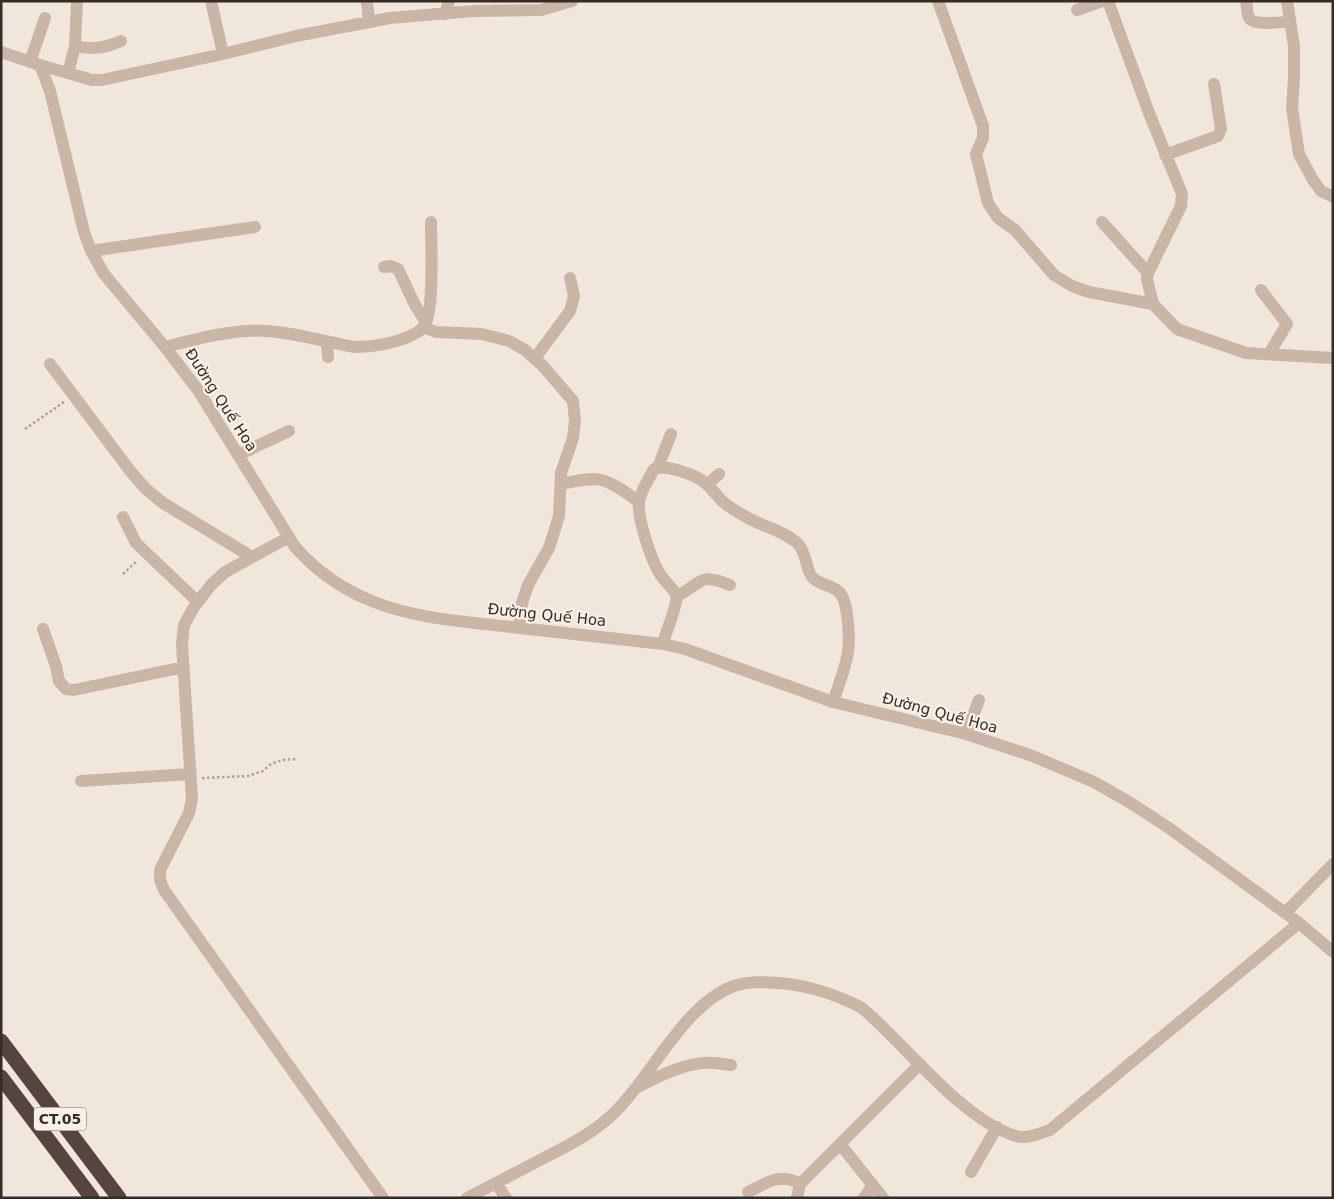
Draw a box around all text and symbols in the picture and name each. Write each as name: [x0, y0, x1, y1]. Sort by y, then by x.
street label: Đường Quế Hoa: [181, 345, 261, 455]
street label: Đường Quế Hoa: [487, 600, 607, 630]
street label: Đường Quế Hoa: [880, 689, 1000, 737]
road number: CT.05: [34, 1108, 86, 1130]

